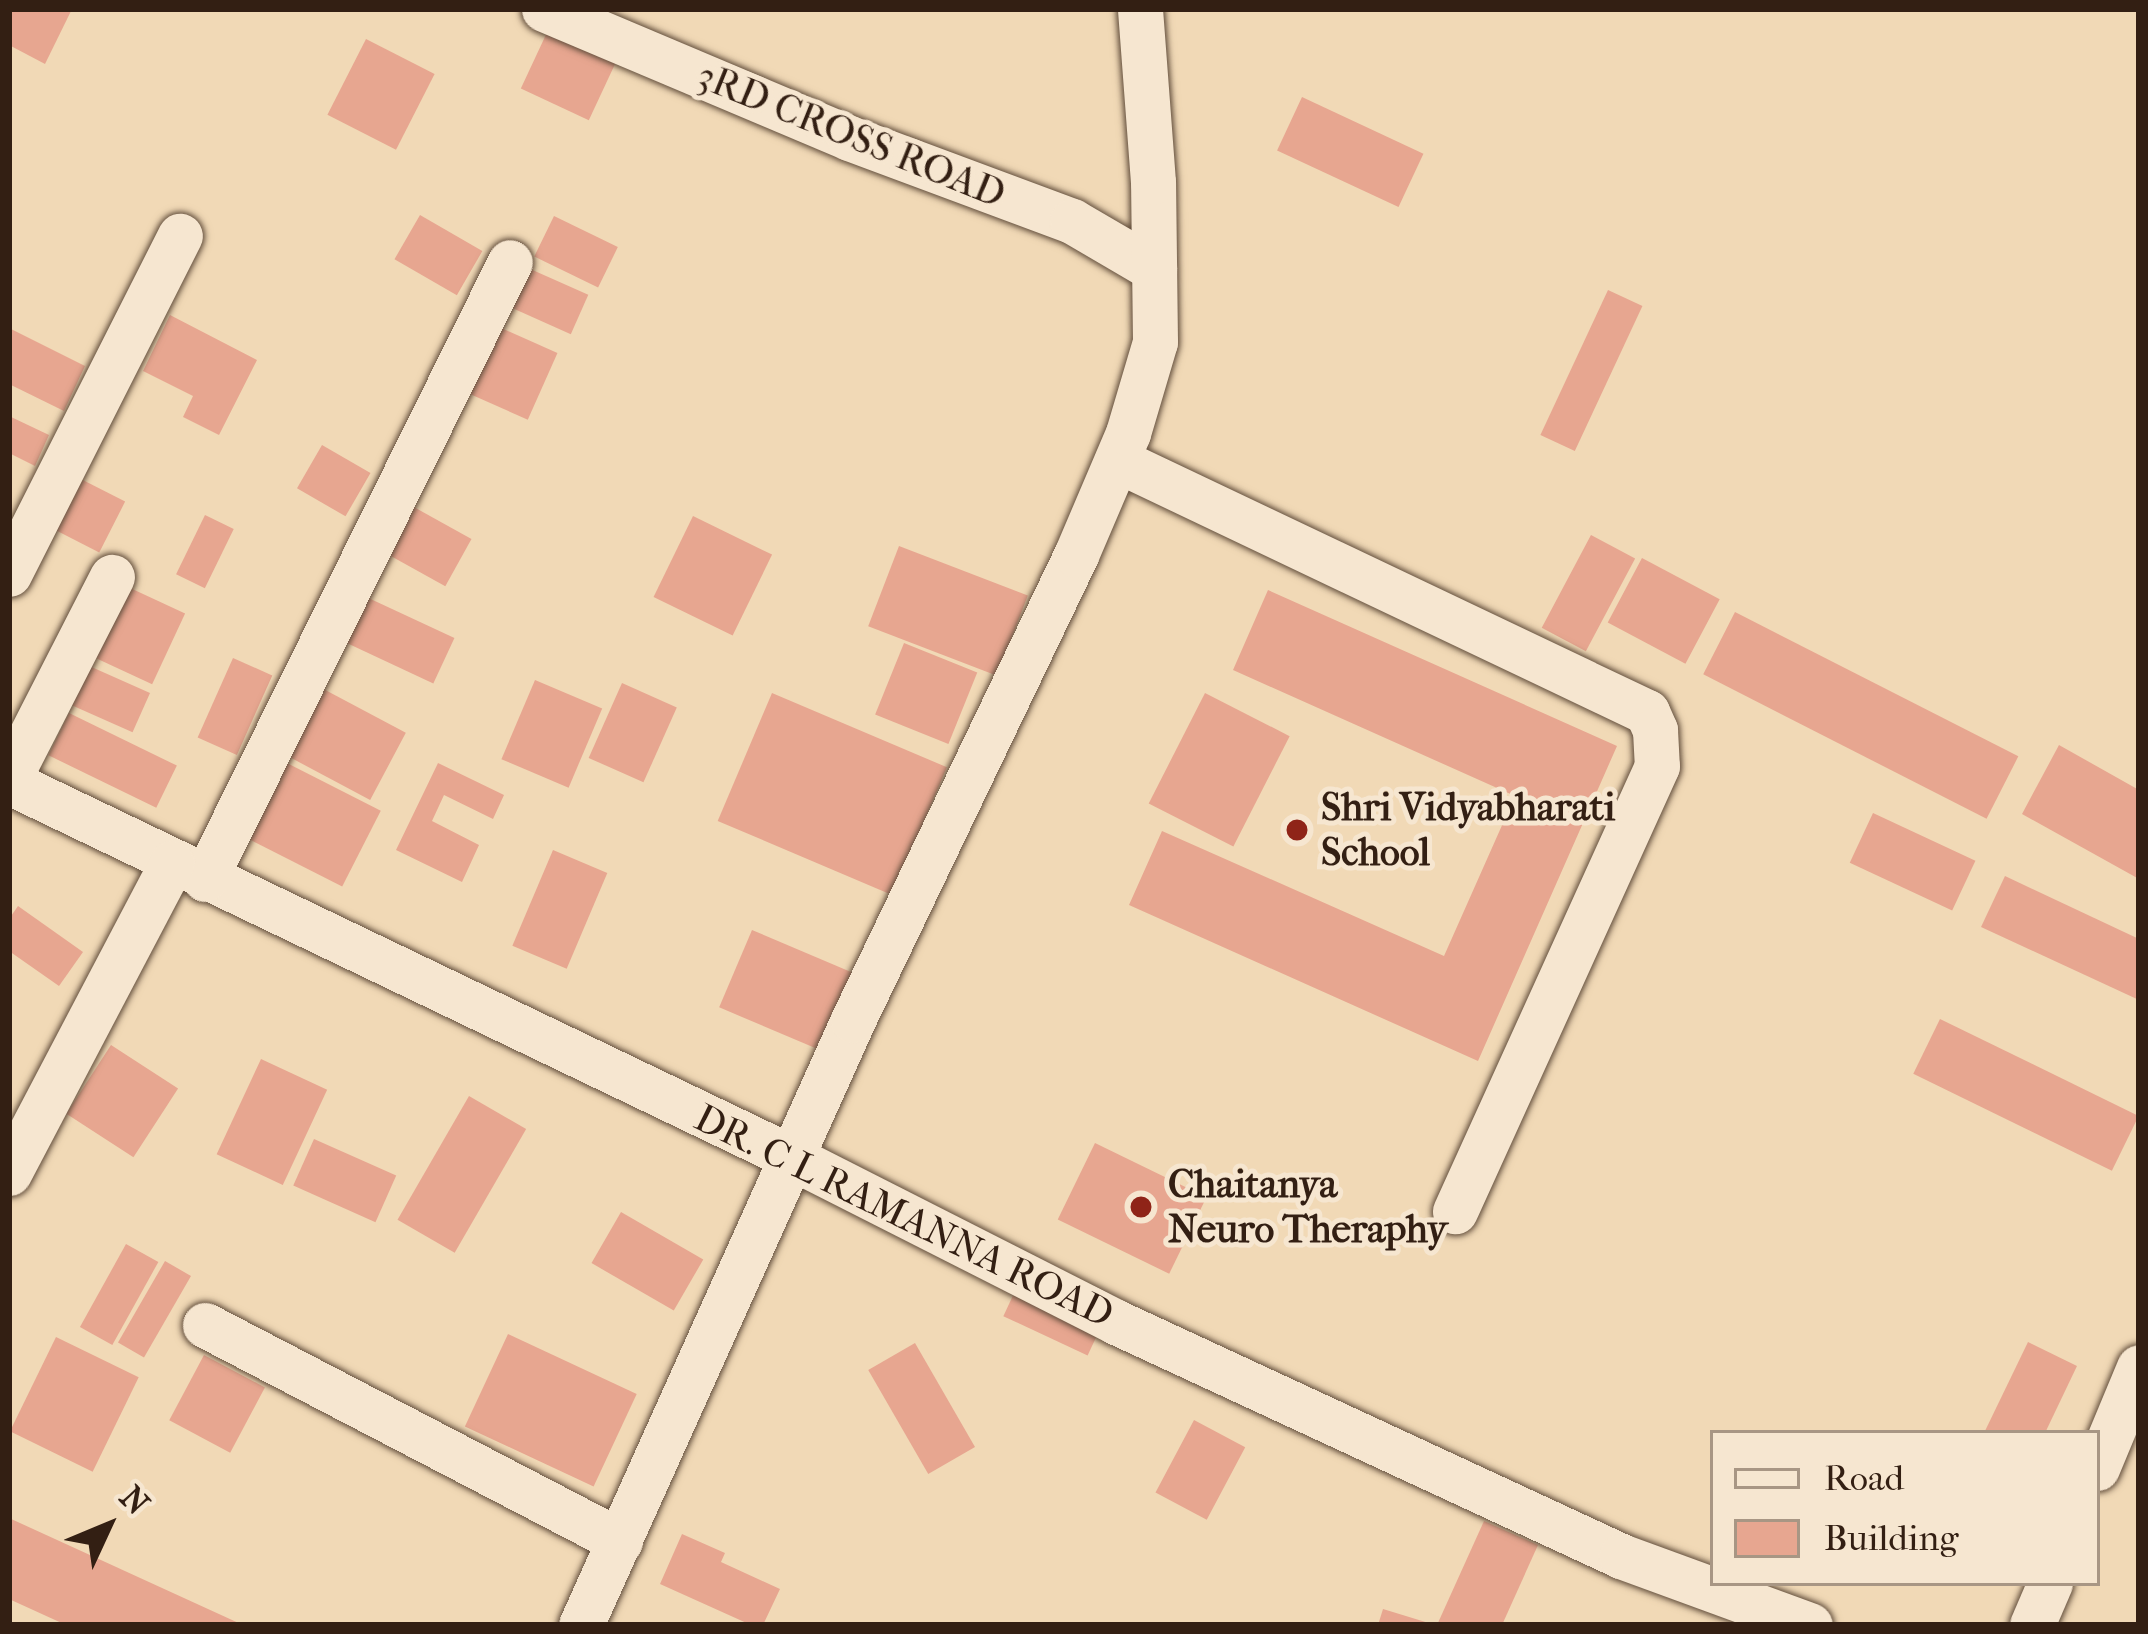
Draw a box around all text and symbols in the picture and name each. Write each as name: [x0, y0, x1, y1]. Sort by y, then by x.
street label: 3RD CROSS ROAD: [690, 52, 1012, 218]
place label: Shri Vidyabharati School: [1321, 785, 1615, 876]
marker: Shri Vidyabharati School: [1284, 817, 1310, 843]
street label: DR. C L RAMANNA ROAD: [687, 1094, 1121, 1338]
place label: Chaitanya Neuro Theraphy: [1168, 1162, 1447, 1253]
marker: Chaitanya Neuro Theraphy: [1125, 1191, 1157, 1223]
legend: [1710, 1430, 2100, 1586]
text: Road: [1824, 1457, 1904, 1499]
north arrow: [48, 1466, 168, 1586]
text: N: [112, 1478, 157, 1523]
text: Building: [1824, 1517, 1959, 1559]

